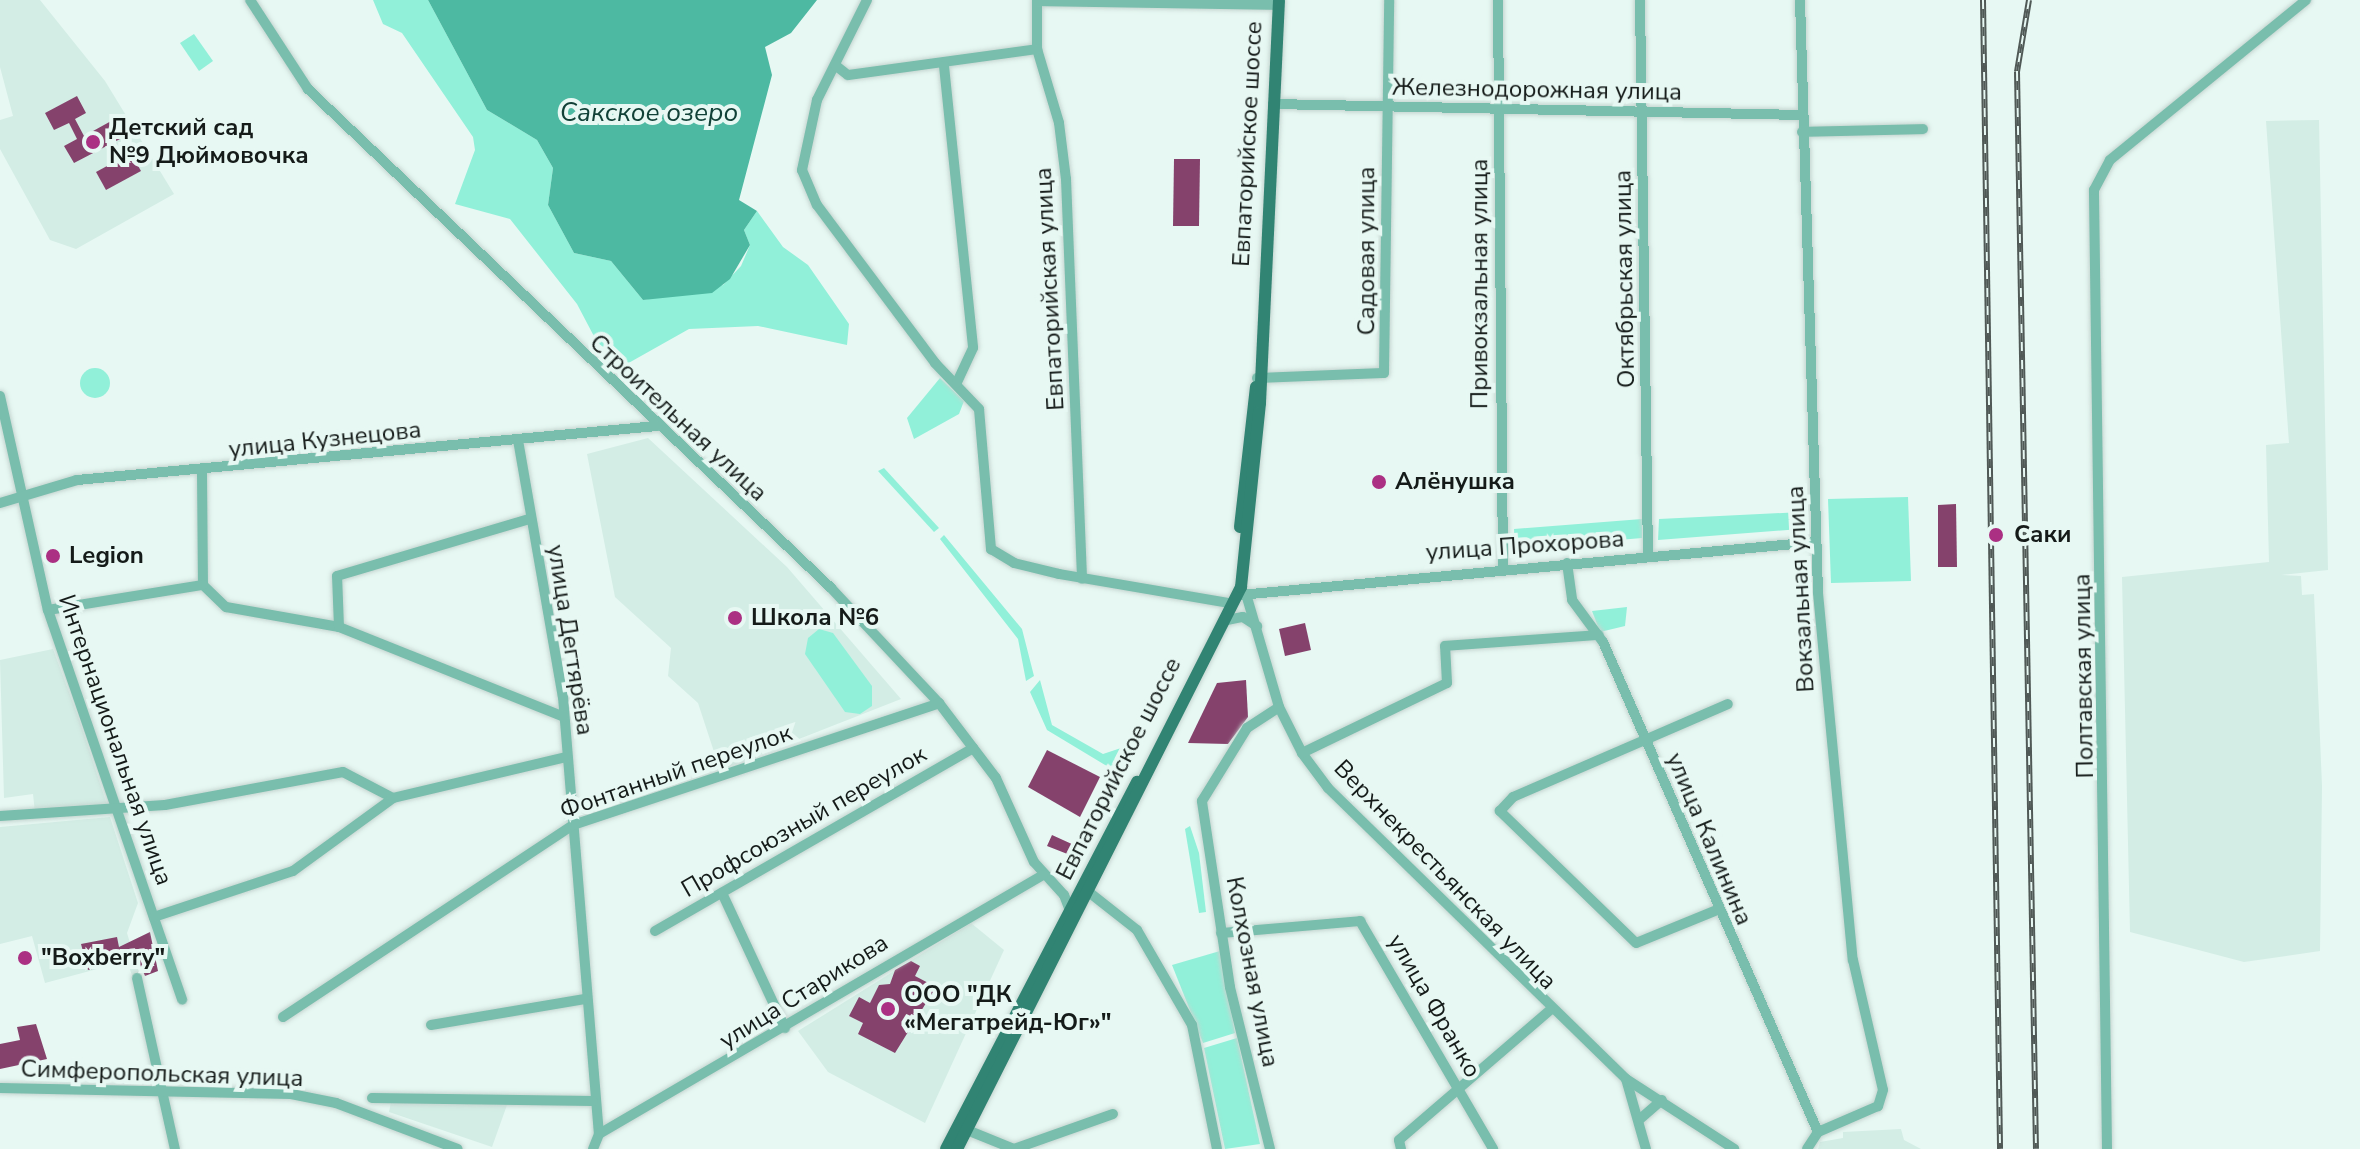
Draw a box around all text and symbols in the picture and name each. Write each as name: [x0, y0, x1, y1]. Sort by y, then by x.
street label: Евпаторийское шоссе: [1227, 21, 1269, 267]
street label: Железнодорожная улица: [1392, 73, 1682, 107]
water label: Сакское озеро: [560, 97, 738, 129]
place label: Детский сад №9 Дюймовочка: [109, 114, 309, 170]
marker: Детский сад №9 Дюймовочка: [84, 133, 102, 151]
street label: Привокзальная улица: [1466, 159, 1494, 409]
street label: Евпаторийская улица: [1029, 167, 1071, 411]
street label: Садовая улица: [1353, 167, 1381, 335]
street label: Октябрьская улица: [1609, 170, 1641, 388]
street label: Строительная улица: [583, 328, 773, 508]
street label: улица Кузнецова: [227, 416, 423, 464]
place label: Алёнушка: [1395, 468, 1515, 496]
marker: Алёнушка: [1370, 473, 1388, 491]
street label: Вокзальная улица: [1781, 485, 1821, 693]
place label: Саки: [2014, 521, 2071, 549]
marker: Саки: [1985, 524, 2007, 546]
street label: улица Прохорова: [1425, 525, 1625, 567]
place label: Legion: [69, 542, 144, 570]
street label: улица Дегтярёва: [541, 543, 599, 737]
marker: Legion: [44, 547, 62, 565]
street label: Полтавская улица: [2068, 573, 2100, 779]
street label: Интернациональная улица: [52, 591, 178, 889]
place label: Школа №6: [751, 604, 879, 632]
marker: Школа №6: [726, 609, 744, 627]
street label: Евпаторийское шоссе: [1050, 653, 1188, 885]
street label: Фонтанный переулок: [556, 719, 796, 825]
street label: Профсоюзный переулок: [676, 740, 932, 904]
street label: улица Калинина: [1660, 749, 1758, 929]
street label: Верхнекрестьянская улица: [1328, 754, 1562, 996]
street label: Колхозная улица: [1219, 874, 1285, 1070]
street label: улица Старикова: [714, 929, 894, 1055]
street label: улица Франко: [1381, 929, 1487, 1083]
place label: "Boxberry": [41, 944, 165, 972]
marker: "Boxberry": [16, 949, 34, 967]
place label: ООО "ДК «Мегатрейд-Юг»": [904, 981, 1112, 1037]
marker: ООО "ДК «Мегатрейд-Юг»": [879, 1000, 897, 1018]
street label: Симферопольская улица: [20, 1055, 304, 1093]

